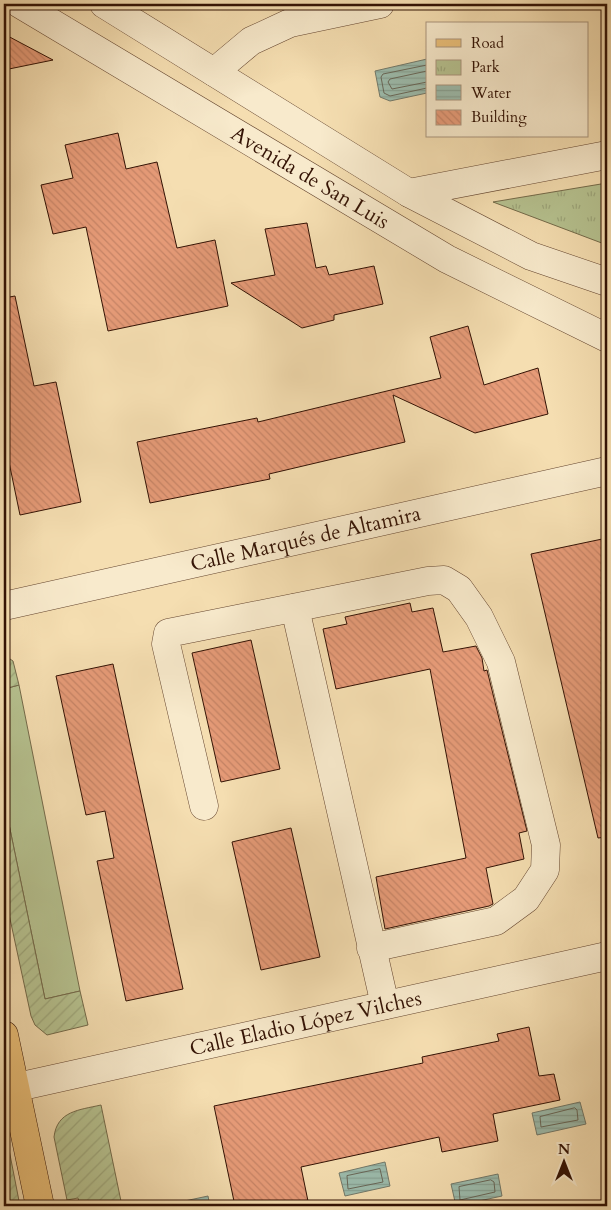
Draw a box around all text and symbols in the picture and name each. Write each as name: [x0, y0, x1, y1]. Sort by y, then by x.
legend: [426, 22, 588, 138]
text: Road: [471, 33, 504, 53]
text: Park: [471, 57, 500, 77]
text: Water: [470, 83, 512, 103]
text: Building: [471, 107, 527, 127]
street label: Avenida de San Luis: [225, 119, 394, 236]
street label: Calle Marqués de Altamira: [188, 499, 424, 579]
street label: Calle Eladio López Vilches: [187, 984, 424, 1063]
north arrow: [538, 1138, 588, 1188]
text: N: [558, 1140, 570, 1159]

